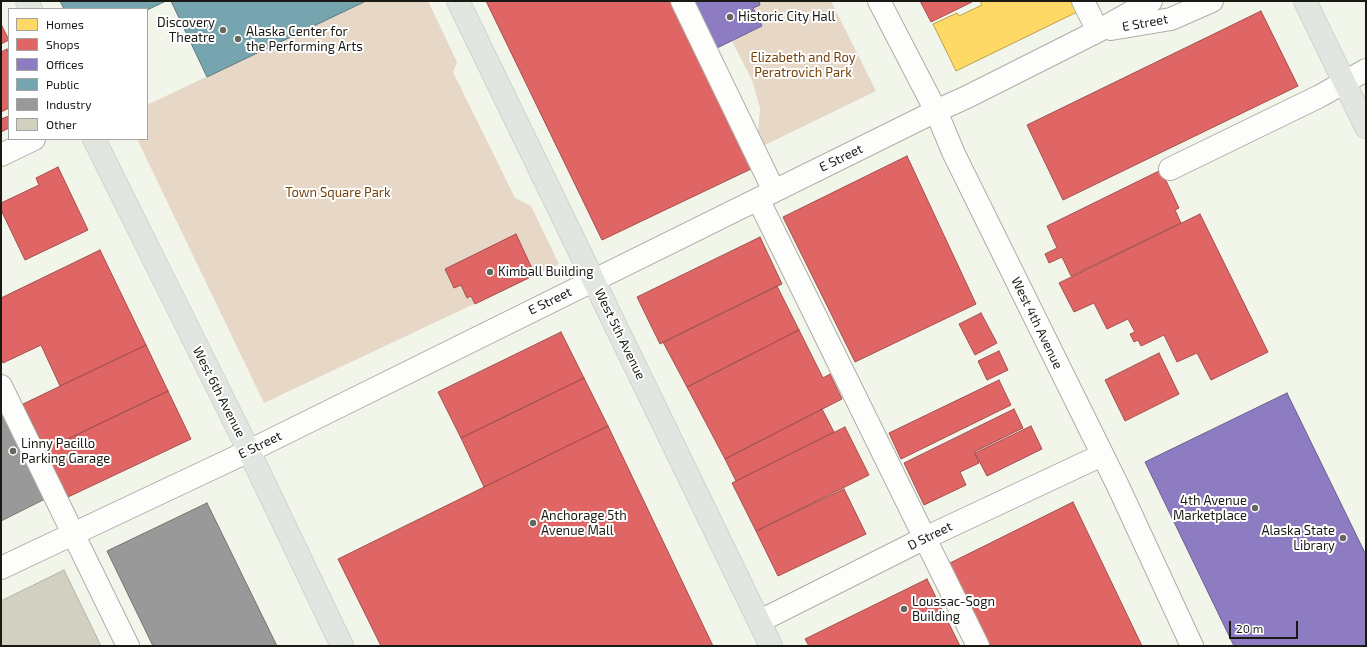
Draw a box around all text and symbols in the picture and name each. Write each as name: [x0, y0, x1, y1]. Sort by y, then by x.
legend: [8, 8, 148, 140]
place label: Historic City Hall: [738, 9, 835, 25]
street label: E Street: [1121, 11, 1169, 35]
marker: Historic City Hall: [725, 12, 735, 22]
place label: Discovery Theatre: [157, 15, 215, 46]
text: Homes: [46, 17, 84, 31]
place label: Alaska Center for the Performing Arts: [246, 24, 363, 55]
marker: Discovery Theatre: [218, 25, 228, 35]
marker: Alaska Center for the Performing Arts: [233, 34, 243, 44]
text: Shops: [46, 37, 80, 51]
park label: Elizabeth and Roy Peratrovich Park: [750, 50, 856, 81]
text: Offices: [46, 57, 83, 71]
text: Public: [46, 77, 79, 91]
text: Industry: [46, 97, 92, 111]
text: Other: [46, 117, 77, 131]
street label: E Street: [817, 141, 865, 175]
park label: Town Square Park: [285, 185, 391, 201]
place label: Kimball Building: [498, 264, 593, 280]
marker: Kimball Building: [485, 267, 495, 277]
street label: West 4th Avenue: [1008, 274, 1066, 372]
street label: E Street: [526, 284, 574, 318]
street label: West 5th Avenue: [591, 286, 649, 382]
street label: West 6th Avenue: [189, 344, 249, 440]
street label: E Street: [236, 428, 284, 462]
place label: Linny Pacillo Parking Garage: [21, 436, 110, 467]
marker: Linny Pacillo Parking Garage: [8, 446, 18, 456]
place label: 4th Avenue Marketplace: [1173, 493, 1247, 524]
marker: 4th Avenue Marketplace: [1250, 503, 1260, 513]
place label: Anchorage 5th Avenue Mall: [541, 508, 627, 539]
marker: Anchorage 5th Avenue Mall: [528, 518, 538, 528]
street label: D Street: [905, 519, 955, 553]
place label: Alaska State Library: [1261, 523, 1335, 554]
marker: Alaska State Library: [1338, 533, 1348, 543]
place label: Loussac-Sogn Building: [912, 594, 995, 625]
marker: Loussac-Sogn Building: [899, 604, 909, 614]
scale bar: [1231, 613, 1300, 639]
text: 20 m: [1236, 621, 1263, 635]

